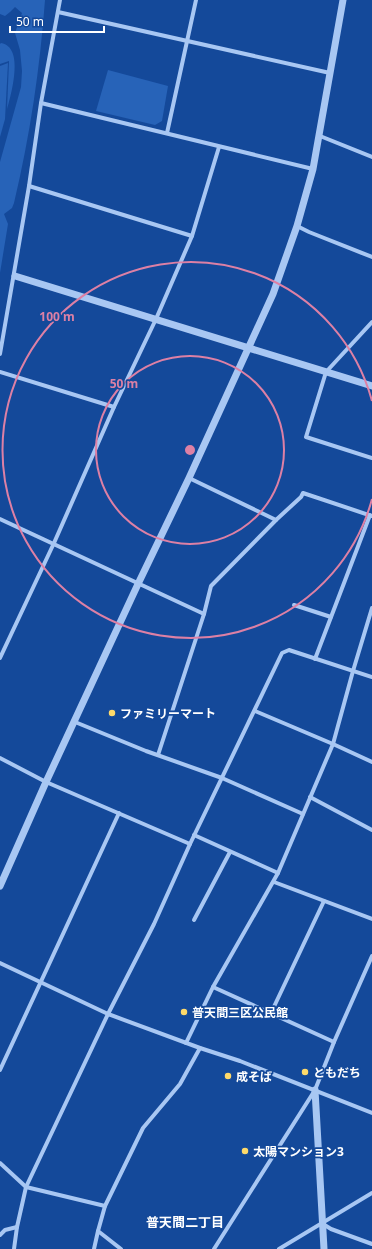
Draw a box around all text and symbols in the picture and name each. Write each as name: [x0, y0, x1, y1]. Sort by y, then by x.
scale bar: [10, 8, 104, 34]
text: 50 m: [16, 13, 44, 30]
text: 100 m: [39, 308, 75, 325]
text: 50 m: [110, 375, 138, 392]
centre of rings: [183, 443, 197, 457]
place label: ファミリーマート: [120, 705, 216, 722]
marker: ファミリーマート: [107, 708, 117, 718]
place label: 普天間三区公民館: [192, 1004, 288, 1021]
marker: 普天間三区公民館: [179, 1007, 189, 1017]
place label: ともだち: [313, 1064, 361, 1081]
marker: ともだち: [300, 1067, 310, 1077]
place label: 成そば: [236, 1068, 272, 1085]
marker: 成そば: [223, 1071, 233, 1081]
place label: 太陽マンション3: [253, 1143, 344, 1160]
marker: 太陽マンション3: [240, 1146, 250, 1156]
district label: 普天間二丁目: [146, 1213, 224, 1231]

